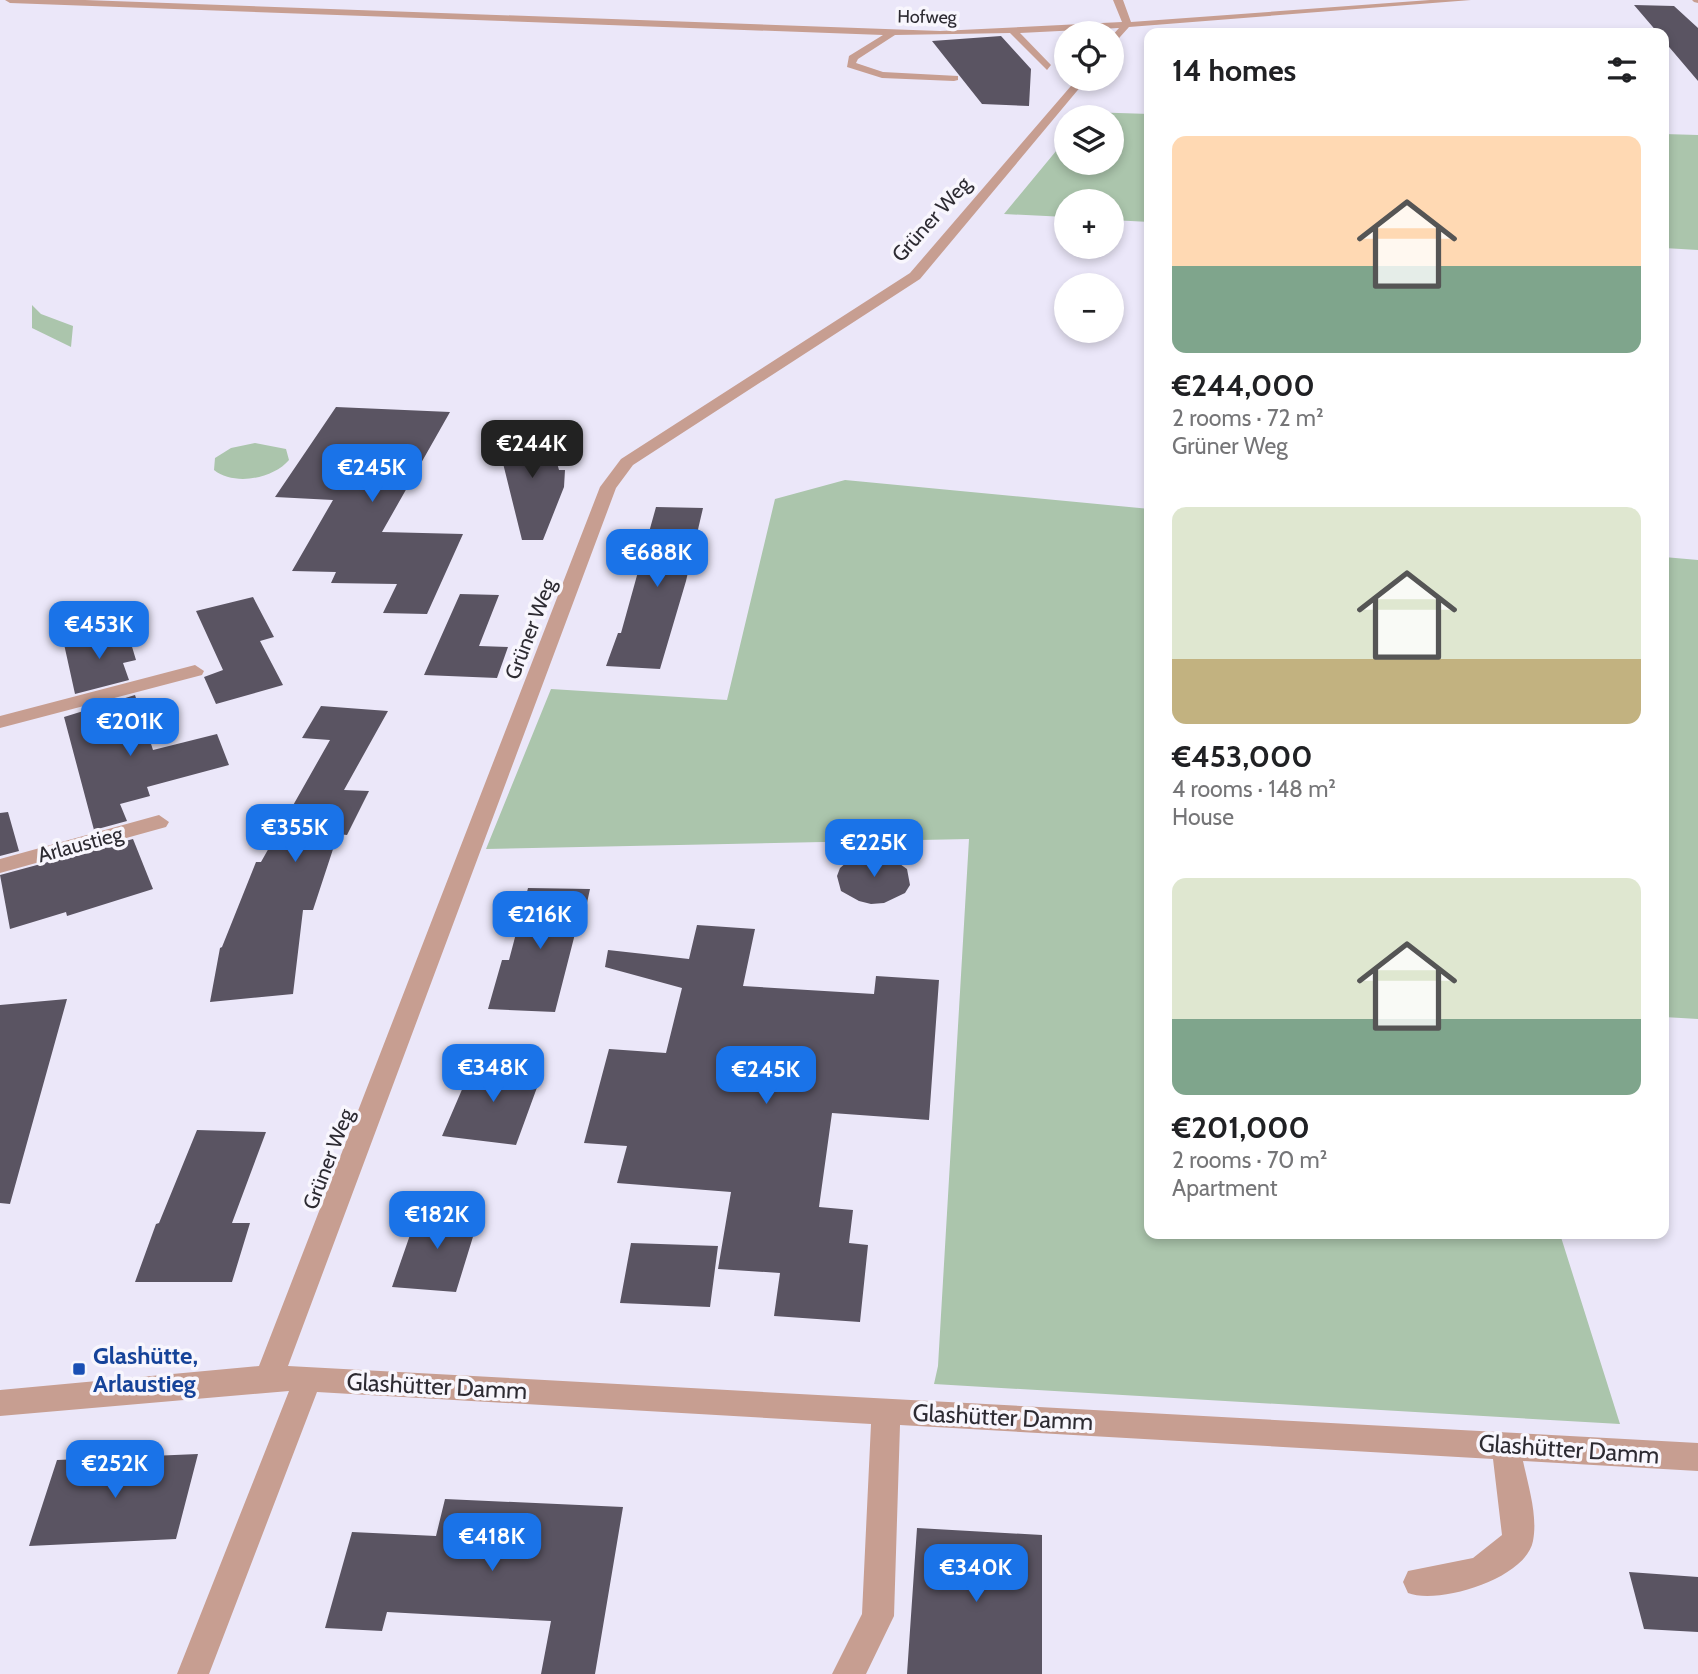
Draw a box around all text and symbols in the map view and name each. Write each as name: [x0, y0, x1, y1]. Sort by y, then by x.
street label: Hofweg: [897, 5, 958, 29]
map controls: [1054, 21, 1124, 343]
button: locate: [1054, 21, 1124, 91]
icon: filters: [1603, 51, 1641, 89]
text: 14 homes: [1172, 52, 1296, 89]
button: layers: [1054, 105, 1124, 175]
street label: Grüner Weg: [886, 171, 976, 267]
icon: home: [1344, 181, 1470, 307]
button: +: [1054, 189, 1124, 259]
button: −: [1054, 273, 1124, 343]
text: €244,000: [1172, 367, 1315, 404]
text: 2 rooms · 72 m²: [1172, 404, 1324, 432]
pin: €244K: [483, 420, 581, 480]
text: €244K: [497, 429, 567, 457]
text: Grüner Weg: [1172, 432, 1288, 460]
pin: €245K: [323, 444, 421, 504]
text: €245K: [338, 453, 406, 481]
pin: €688K: [608, 530, 706, 589]
text: €688K: [622, 538, 692, 566]
icon: home: [1344, 552, 1470, 678]
street label: Grüner Weg: [499, 575, 561, 683]
pin: €453K: [50, 602, 148, 661]
text: €453K: [65, 610, 133, 638]
pin: €201K: [81, 698, 179, 758]
text: €201K: [97, 707, 163, 735]
text: €453,000: [1172, 738, 1312, 775]
text: 4 rooms · 148 m²: [1172, 775, 1336, 803]
text: House: [1172, 803, 1234, 831]
pin: €355K: [246, 804, 344, 864]
text: €355K: [262, 813, 328, 841]
pin: €225K: [825, 820, 923, 879]
street label: Arlaustieg: [35, 821, 126, 867]
text: €225K: [841, 828, 907, 856]
pin: €216K: [491, 892, 589, 951]
text: €216K: [509, 900, 571, 928]
icon: home: [1344, 923, 1470, 1049]
pin: €348K: [444, 1044, 542, 1104]
pin: €245K: [717, 1046, 815, 1106]
text: €348K: [458, 1053, 528, 1081]
text: €245K: [732, 1055, 800, 1083]
street label: Grüner Weg: [297, 1105, 359, 1213]
text: €201,000: [1172, 1109, 1310, 1146]
text: 2 rooms · 70 m²: [1172, 1146, 1327, 1174]
text: Apartment: [1172, 1174, 1277, 1202]
pin: €182K: [388, 1192, 486, 1251]
text: €182K: [405, 1200, 469, 1228]
place label: Glashütte, Arlaustieg: [93, 1341, 198, 1398]
marker: Glashütte, Arlaustieg: [71, 1361, 87, 1377]
street label: Glashütter Damm: [346, 1367, 528, 1405]
street label: Glashütter Damm: [912, 1398, 1094, 1436]
street label: Glashütter Damm: [1478, 1428, 1660, 1470]
pin: €252K: [66, 1440, 164, 1500]
text: €252K: [82, 1449, 148, 1477]
pin: €418K: [443, 1514, 541, 1573]
text: €418K: [459, 1522, 525, 1550]
pin: €340K: [927, 1544, 1025, 1604]
text: €340K: [940, 1553, 1012, 1581]

